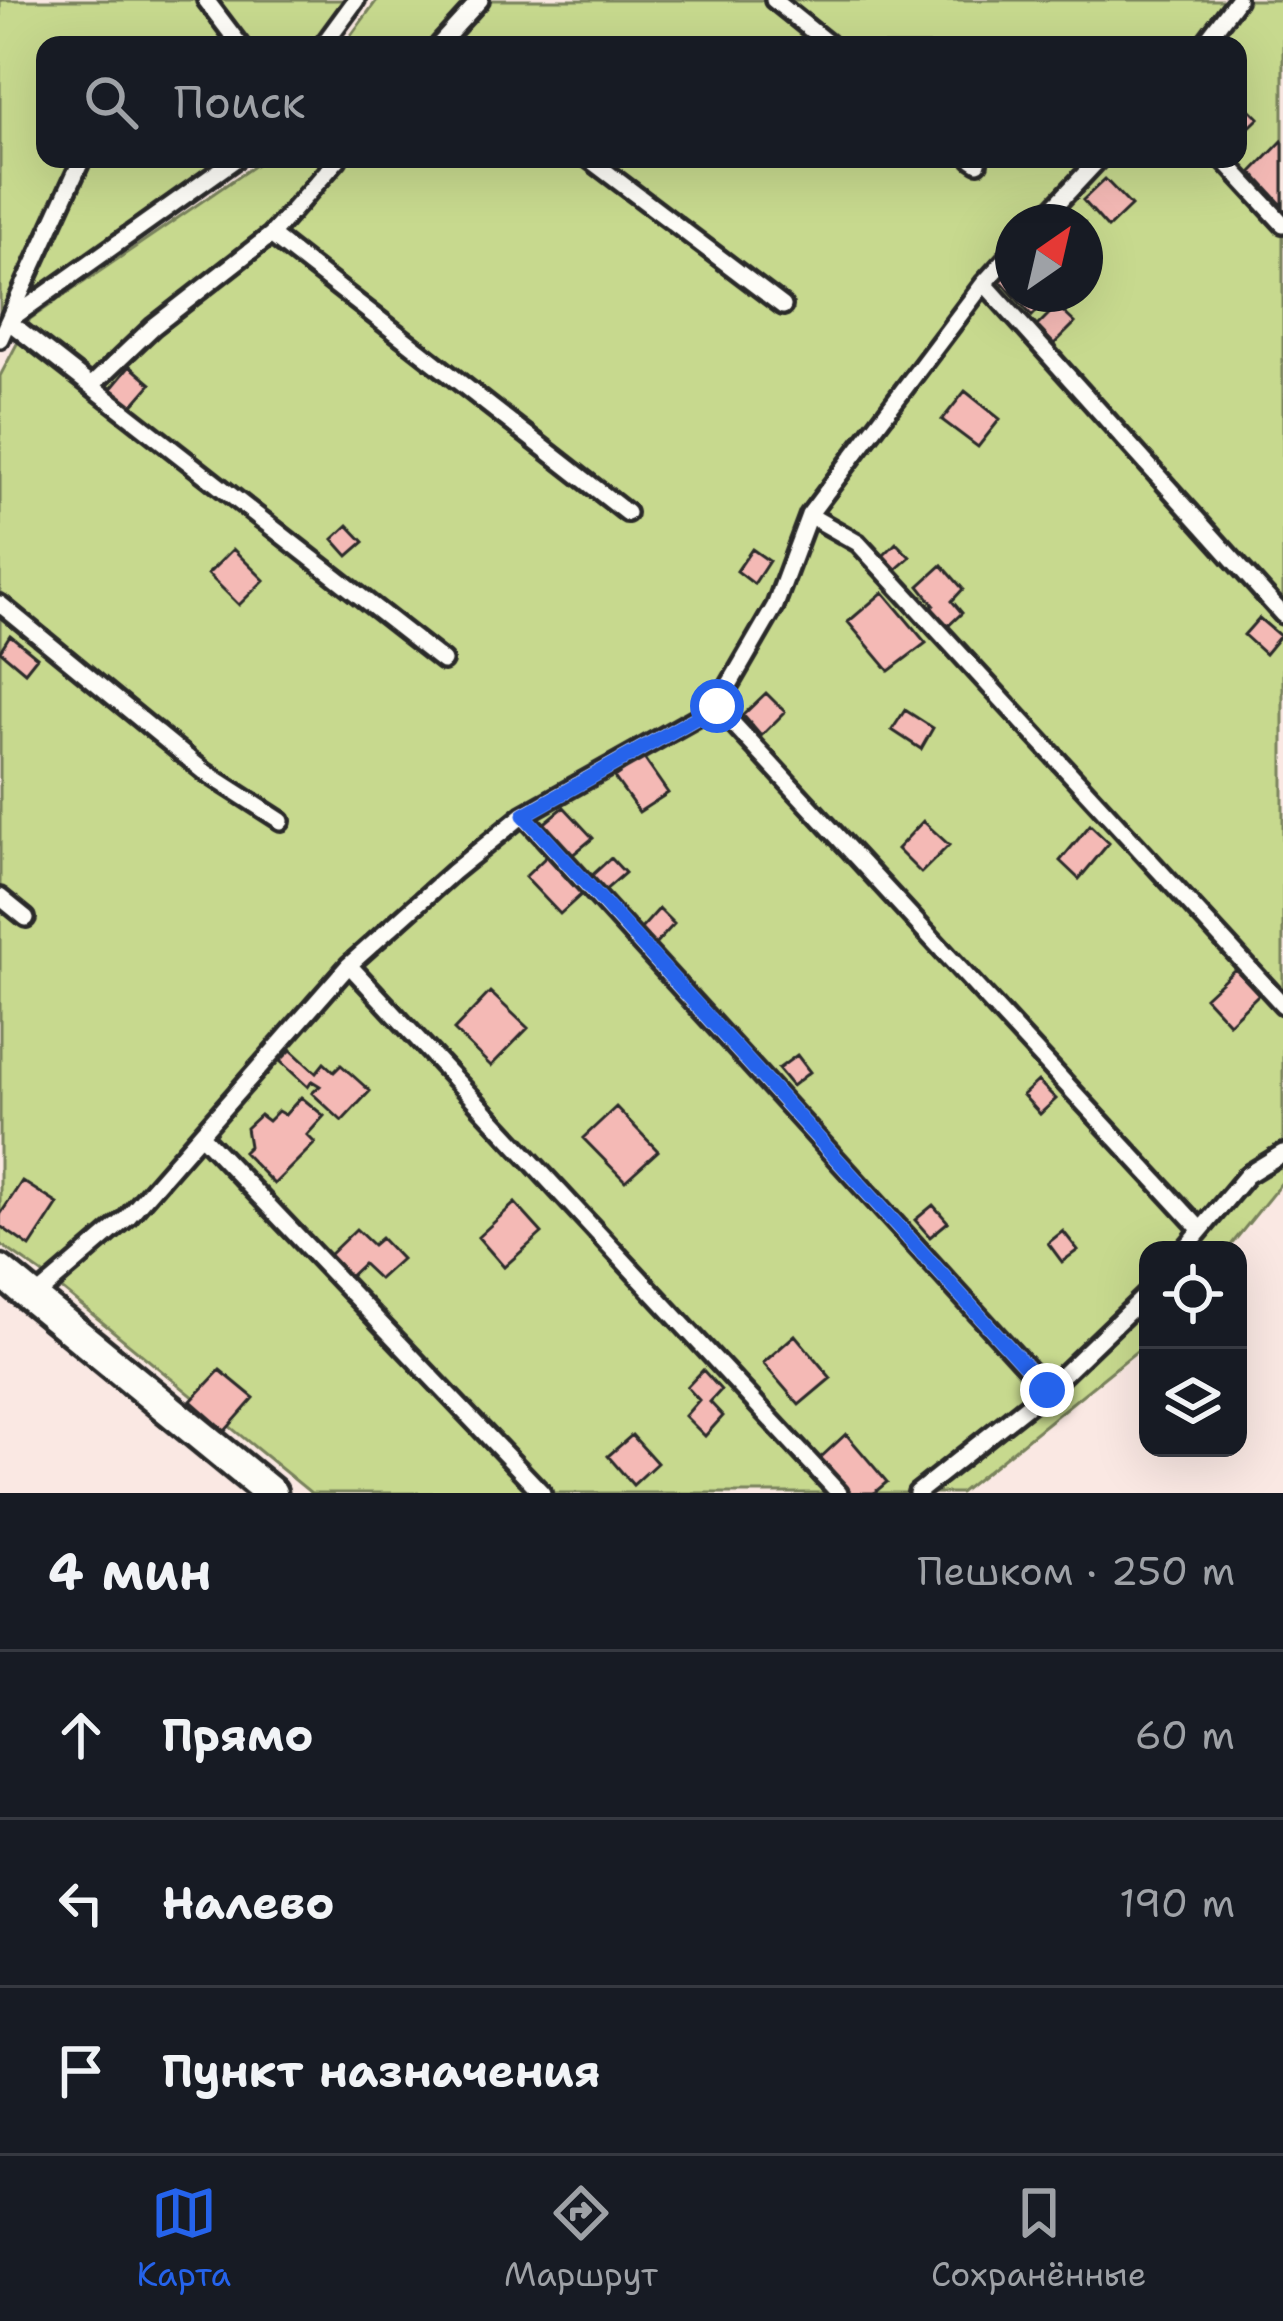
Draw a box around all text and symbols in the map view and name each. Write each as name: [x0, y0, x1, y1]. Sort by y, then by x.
search box: [36, 36, 1247, 168]
icon: search: [78, 69, 144, 135]
text: Поиск: [174, 72, 305, 132]
north arrow: [995, 204, 1103, 312]
route start: [690, 679, 744, 733]
map controls: [1139, 1241, 1247, 1457]
button: locate: [1139, 1241, 1247, 1349]
button: layers: [1139, 1349, 1247, 1457]
route end: [1020, 1363, 1074, 1417]
text: 4 мин: [48, 1537, 212, 1605]
text: Пешком · 250 m: [918, 1545, 1235, 1597]
icon: ahead: [48, 1702, 114, 1768]
text: Прямо: [162, 1705, 313, 1765]
text: 60 m: [1135, 1709, 1235, 1761]
icon: left: [48, 1870, 114, 1936]
text: Налево: [162, 1873, 335, 1933]
text: 190 m: [1119, 1877, 1235, 1929]
icon: arrive: [48, 2038, 114, 2104]
text: Пункт назначения: [162, 2041, 601, 2101]
tab: Карта: [137, 2180, 231, 2297]
tab: Маршрут: [504, 2180, 658, 2297]
tab: Сохранённые: [931, 2180, 1146, 2297]

